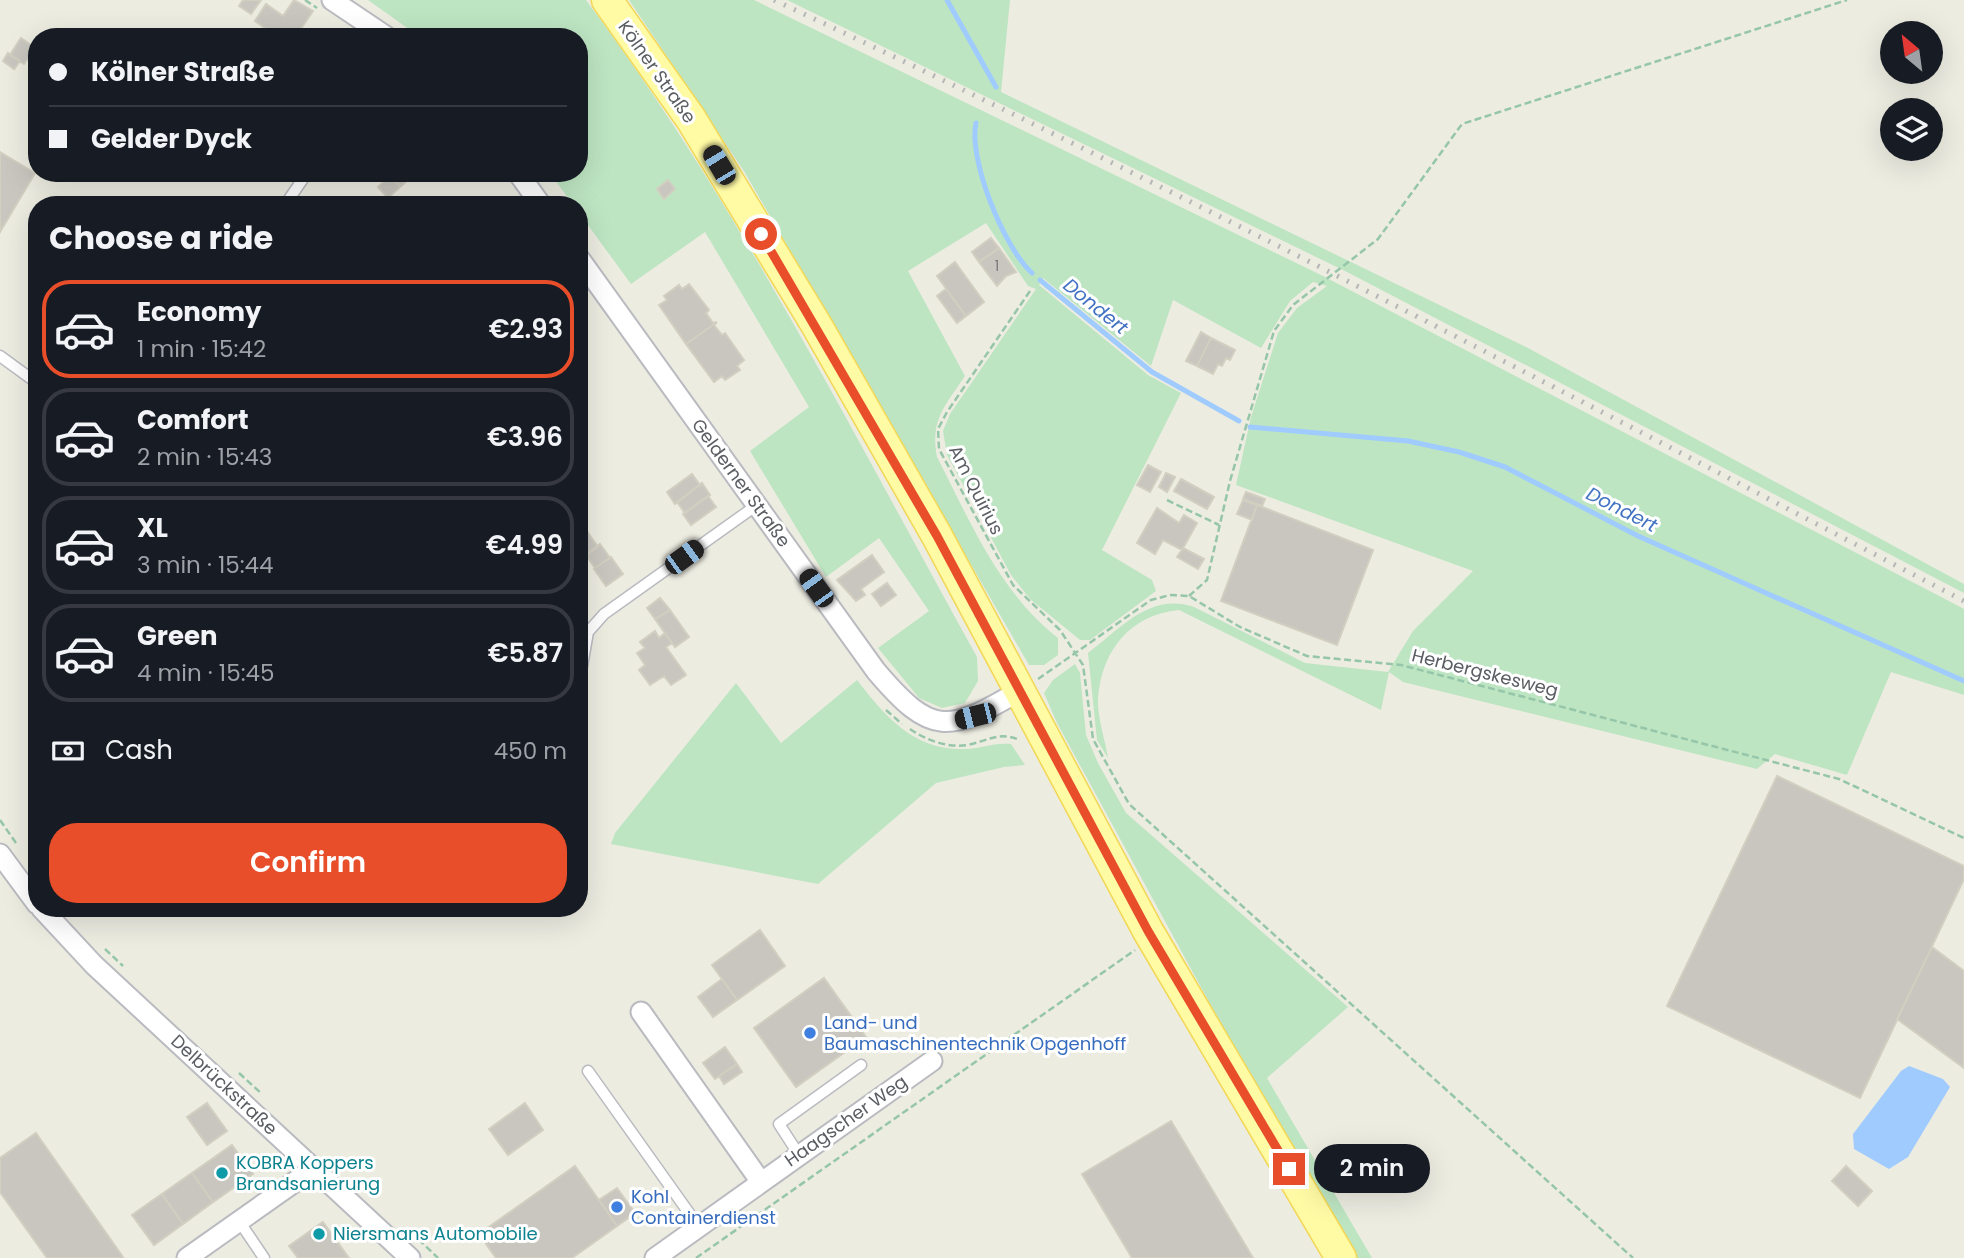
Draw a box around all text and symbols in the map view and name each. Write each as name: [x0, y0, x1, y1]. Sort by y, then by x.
street label: Kölner Straße: [613, 15, 702, 128]
north arrow: [1880, 21, 1942, 84]
map controls: [1880, 21, 1943, 161]
text: Kölner Straße: [91, 54, 275, 90]
button: layers: [1880, 98, 1943, 161]
text: Gelder Dyck: [91, 121, 252, 157]
car: [700, 142, 739, 188]
text: Choose a ride: [49, 215, 273, 260]
route start: [745, 218, 777, 250]
house number: 1: [995, 256, 999, 276]
water label: Dondert: [1058, 272, 1135, 342]
text: Economy: [137, 294, 261, 330]
icon: car: [53, 298, 116, 361]
text: €2.93: [489, 311, 563, 347]
text: 1 min · 15:42: [137, 333, 266, 365]
text: Comfort: [137, 402, 249, 438]
icon: car: [53, 406, 116, 469]
street label: Gelderner Straße: [686, 413, 797, 552]
text: €3.96: [487, 419, 563, 455]
text: 2 min · 15:43: [137, 441, 272, 473]
street label: Am Quirius: [943, 441, 1010, 539]
water label: Dondert: [1582, 480, 1663, 539]
text: XL: [137, 510, 168, 546]
icon: car: [53, 514, 116, 577]
text: €4.99: [486, 527, 563, 563]
car: [661, 536, 708, 578]
text: 3 min · 15:44: [137, 549, 274, 581]
car: [796, 565, 837, 611]
text: Green: [137, 618, 218, 654]
icon: car: [53, 622, 116, 685]
text: €5.87: [488, 635, 563, 671]
street label: Herbergskesweg: [1409, 642, 1561, 703]
text: 4 min · 15:45: [137, 657, 274, 689]
car: [953, 701, 998, 731]
icon: cash: [49, 732, 87, 770]
text: Cash: [105, 732, 173, 768]
text: 450 m: [494, 735, 567, 767]
button: Confirm: [49, 823, 567, 903]
place label: Land- und Baumaschinentechnik Opgenhoff: [824, 1010, 1126, 1056]
marker: Land- und Baumaschinentechnik Opgenhoff: [802, 1025, 818, 1041]
street label: Delbrückstraße: [166, 1029, 283, 1141]
street label: Haagscher Weg: [779, 1069, 912, 1172]
callout: 2 min: [1314, 1144, 1429, 1194]
place label: KOBRA Koppers Brandsanierung: [236, 1150, 380, 1196]
text: 2 min: [1340, 1152, 1404, 1184]
route end: [1273, 1153, 1305, 1185]
marker: KOBRA Koppers Brandsanierung: [214, 1165, 230, 1181]
place label: Kohl Containerdienst: [631, 1184, 776, 1230]
marker: Kohl Containerdienst: [609, 1199, 625, 1215]
place label: Niersmans Automobile: [333, 1221, 538, 1246]
marker: Niersmans Automobile: [311, 1226, 327, 1242]

